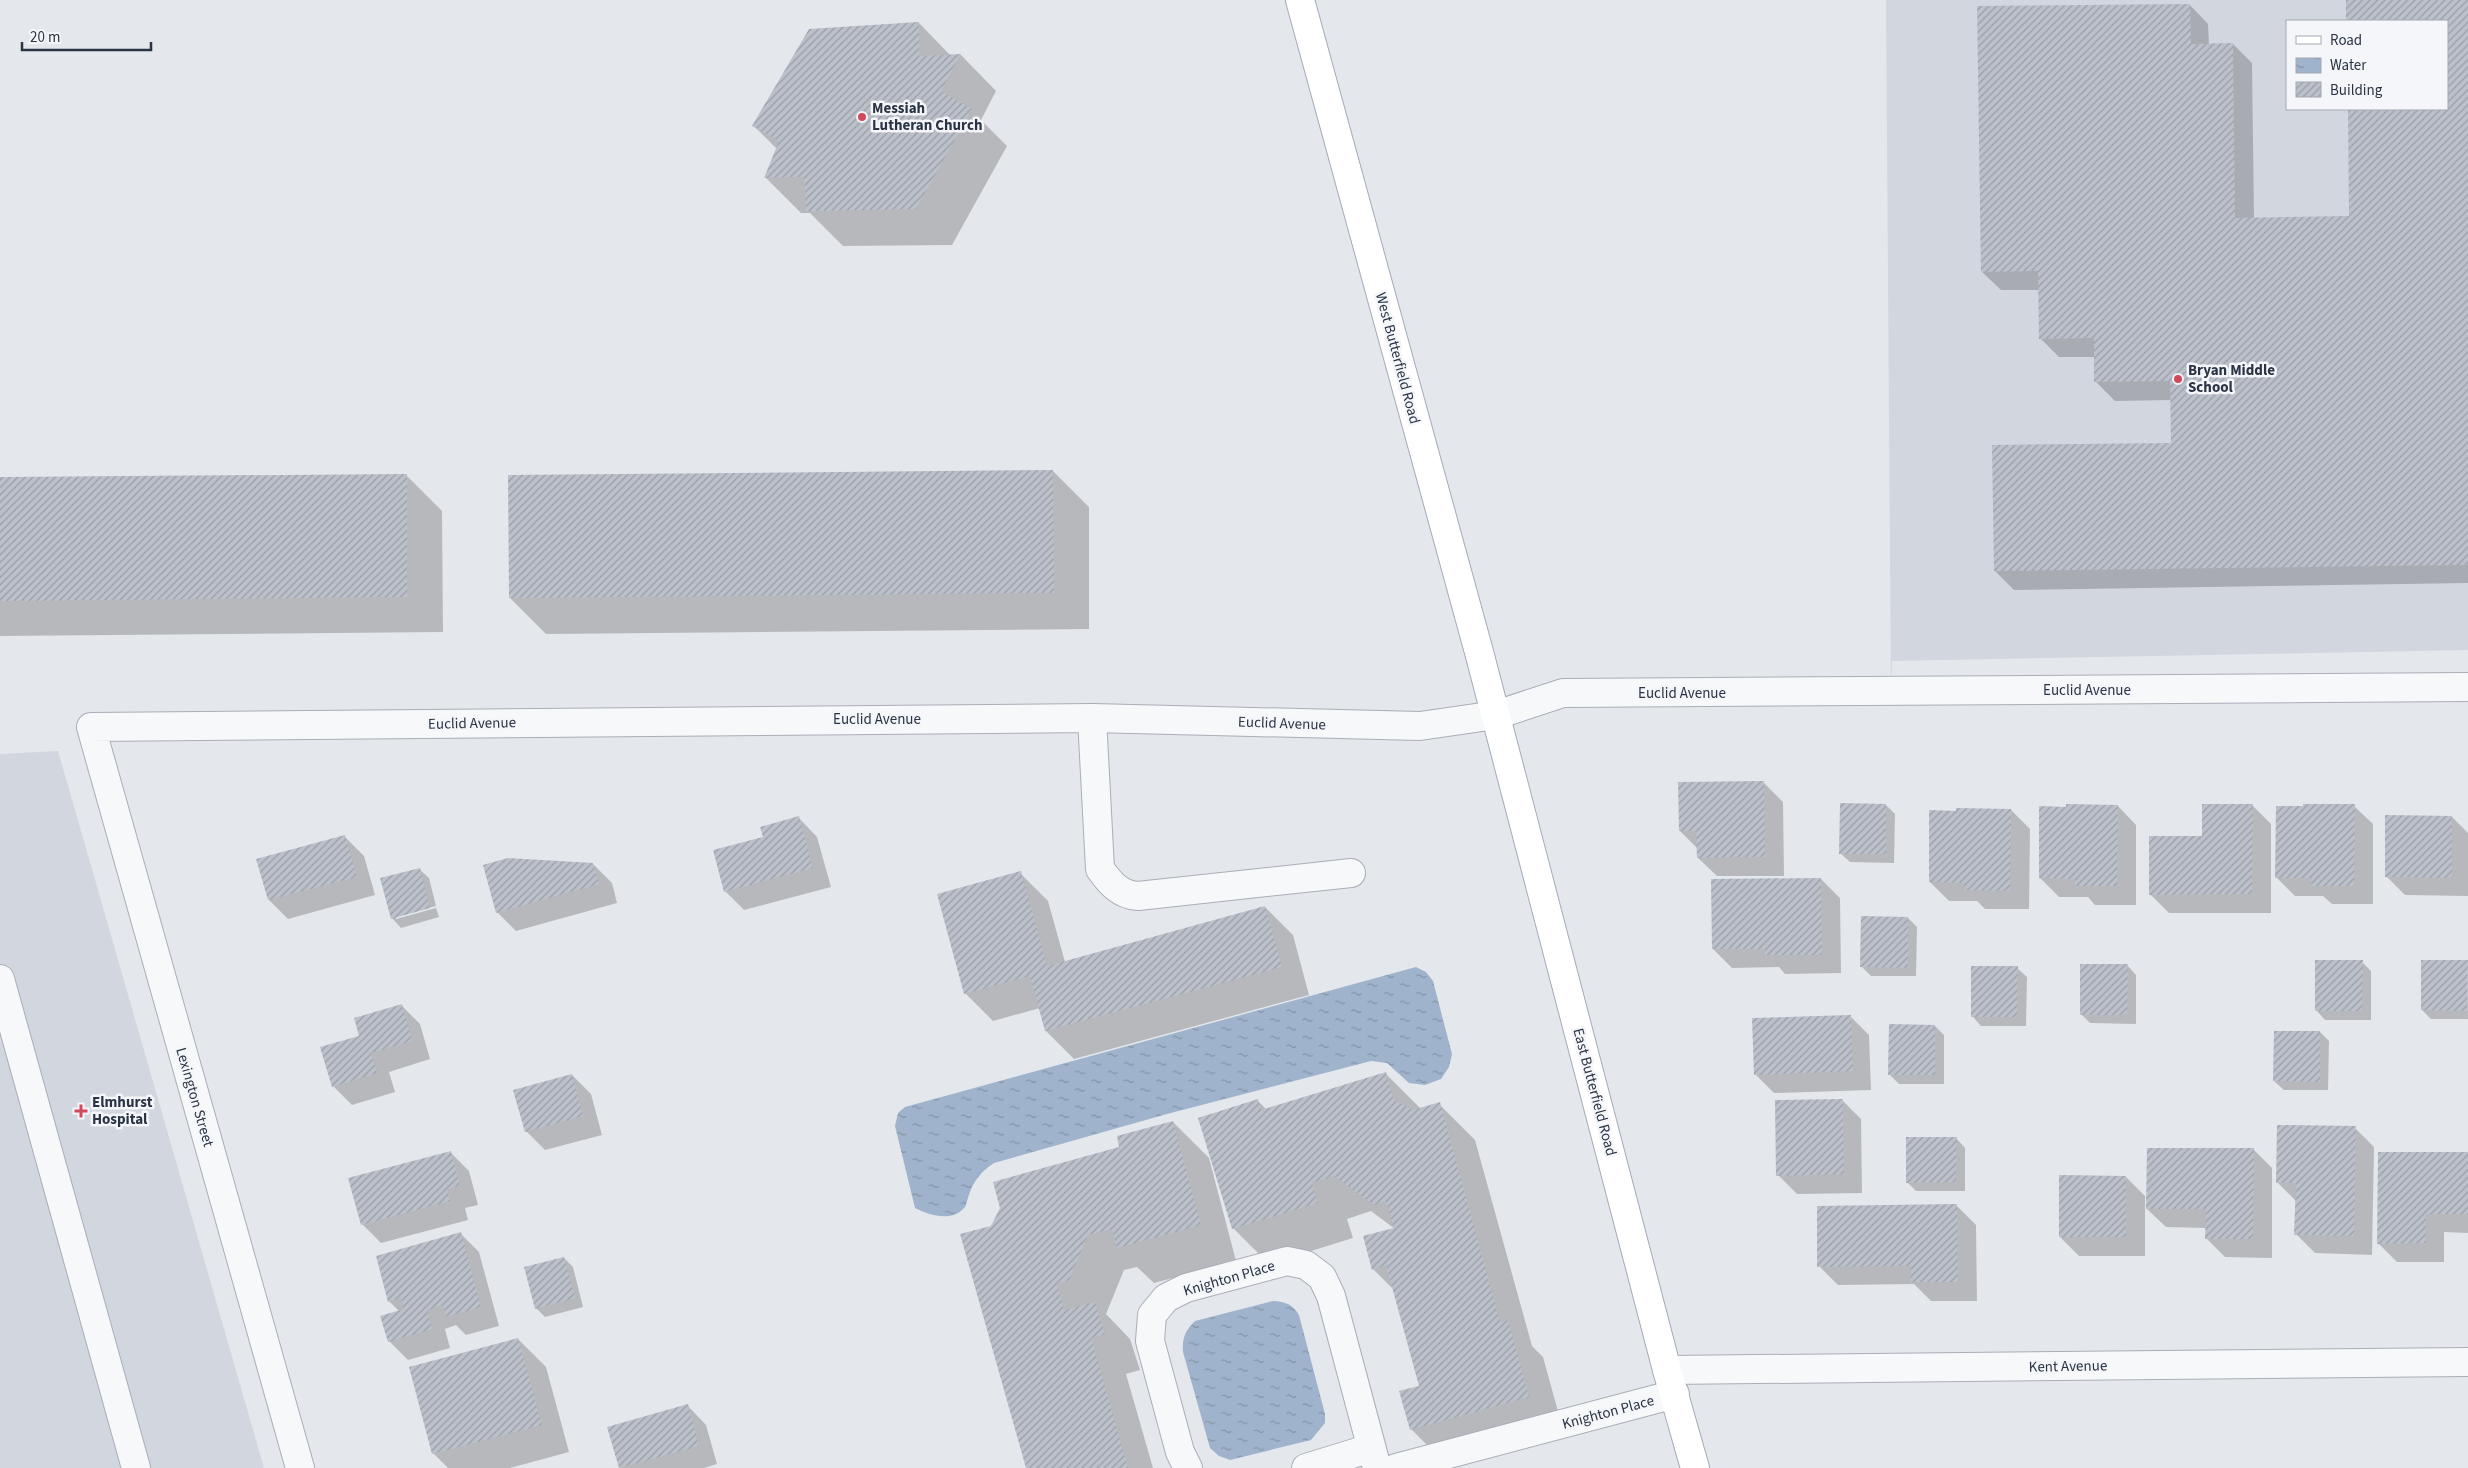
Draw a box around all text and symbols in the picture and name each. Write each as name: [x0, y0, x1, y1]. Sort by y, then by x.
scale bar: [22, 20, 151, 52]
legend: [2286, 20, 2448, 110]
text: 20 m: [30, 27, 60, 48]
text: Road: [2330, 30, 2362, 51]
text: Water: [2330, 55, 2367, 76]
text: Building: [2330, 80, 2383, 101]
place label: Messiah Lutheran Church: [872, 98, 982, 136]
marker: Messiah Lutheran Church: [856, 111, 868, 123]
street label: West Butterfield Road: [1370, 290, 1425, 426]
place label: Bryan Middle School: [2188, 360, 2275, 398]
marker: Bryan Middle School: [2172, 373, 2184, 385]
street label: Euclid Avenue: [2043, 680, 2131, 701]
street label: Euclid Avenue: [1638, 683, 1726, 704]
street label: Euclid Avenue: [833, 709, 921, 730]
street label: Euclid Avenue: [1238, 711, 1326, 736]
street label: Euclid Avenue: [428, 712, 516, 735]
street label: East Butterfield Road: [1567, 1026, 1622, 1158]
street label: Lexington Street: [170, 1045, 219, 1149]
place label: Elmhurst Hospital: [92, 1092, 153, 1130]
marker: Elmhurst Hospital: [74, 1104, 88, 1118]
street label: Knighton Place: [1181, 1255, 1277, 1302]
street label: Kent Avenue: [2029, 1355, 2107, 1378]
street label: Knighton Place: [1560, 1390, 1656, 1435]

